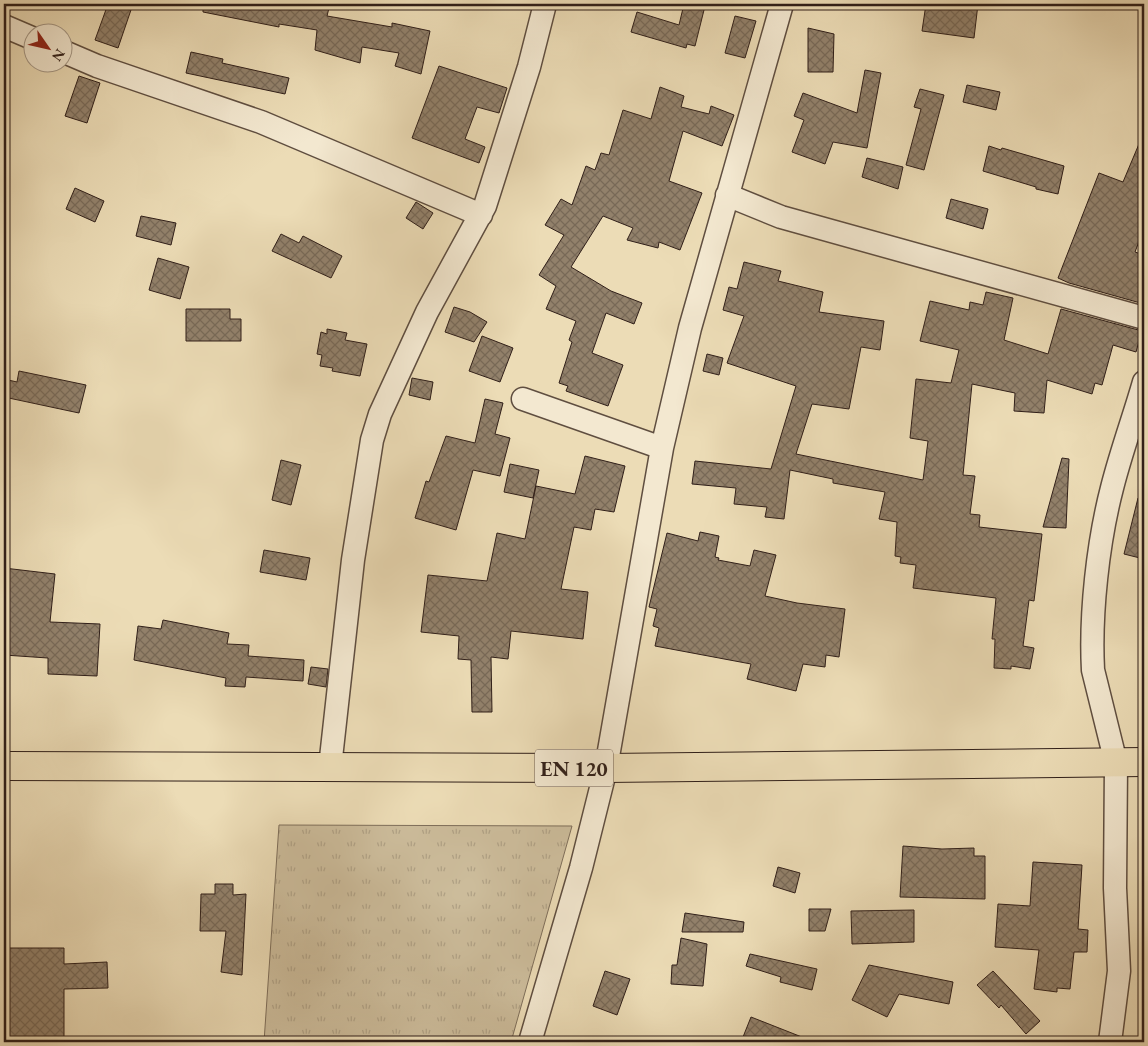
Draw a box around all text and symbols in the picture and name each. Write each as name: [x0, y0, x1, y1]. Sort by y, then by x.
north arrow: [22, 22, 72, 72]
text: N: [48, 46, 69, 66]
road number: EN 120: [535, 750, 613, 786]

